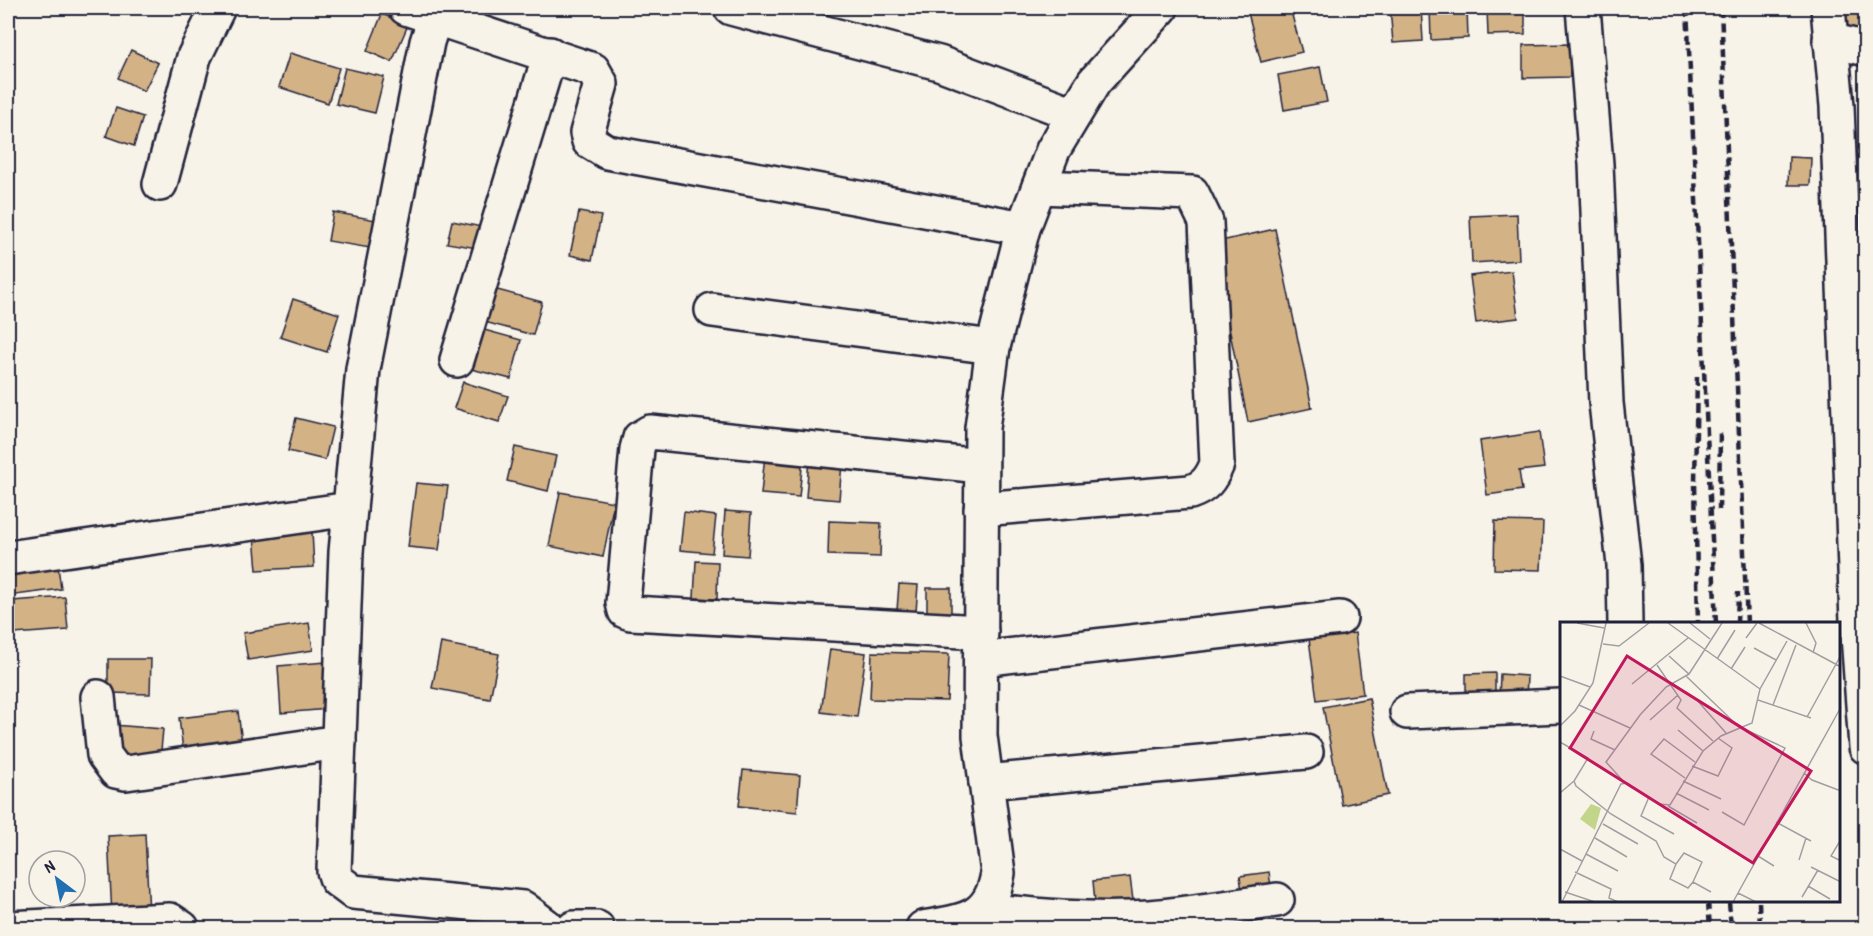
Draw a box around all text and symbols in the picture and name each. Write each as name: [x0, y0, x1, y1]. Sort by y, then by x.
inset map: [1560, 622, 1840, 903]
north arrow: [27, 849, 87, 909]
text: N: [40, 854, 59, 878]

